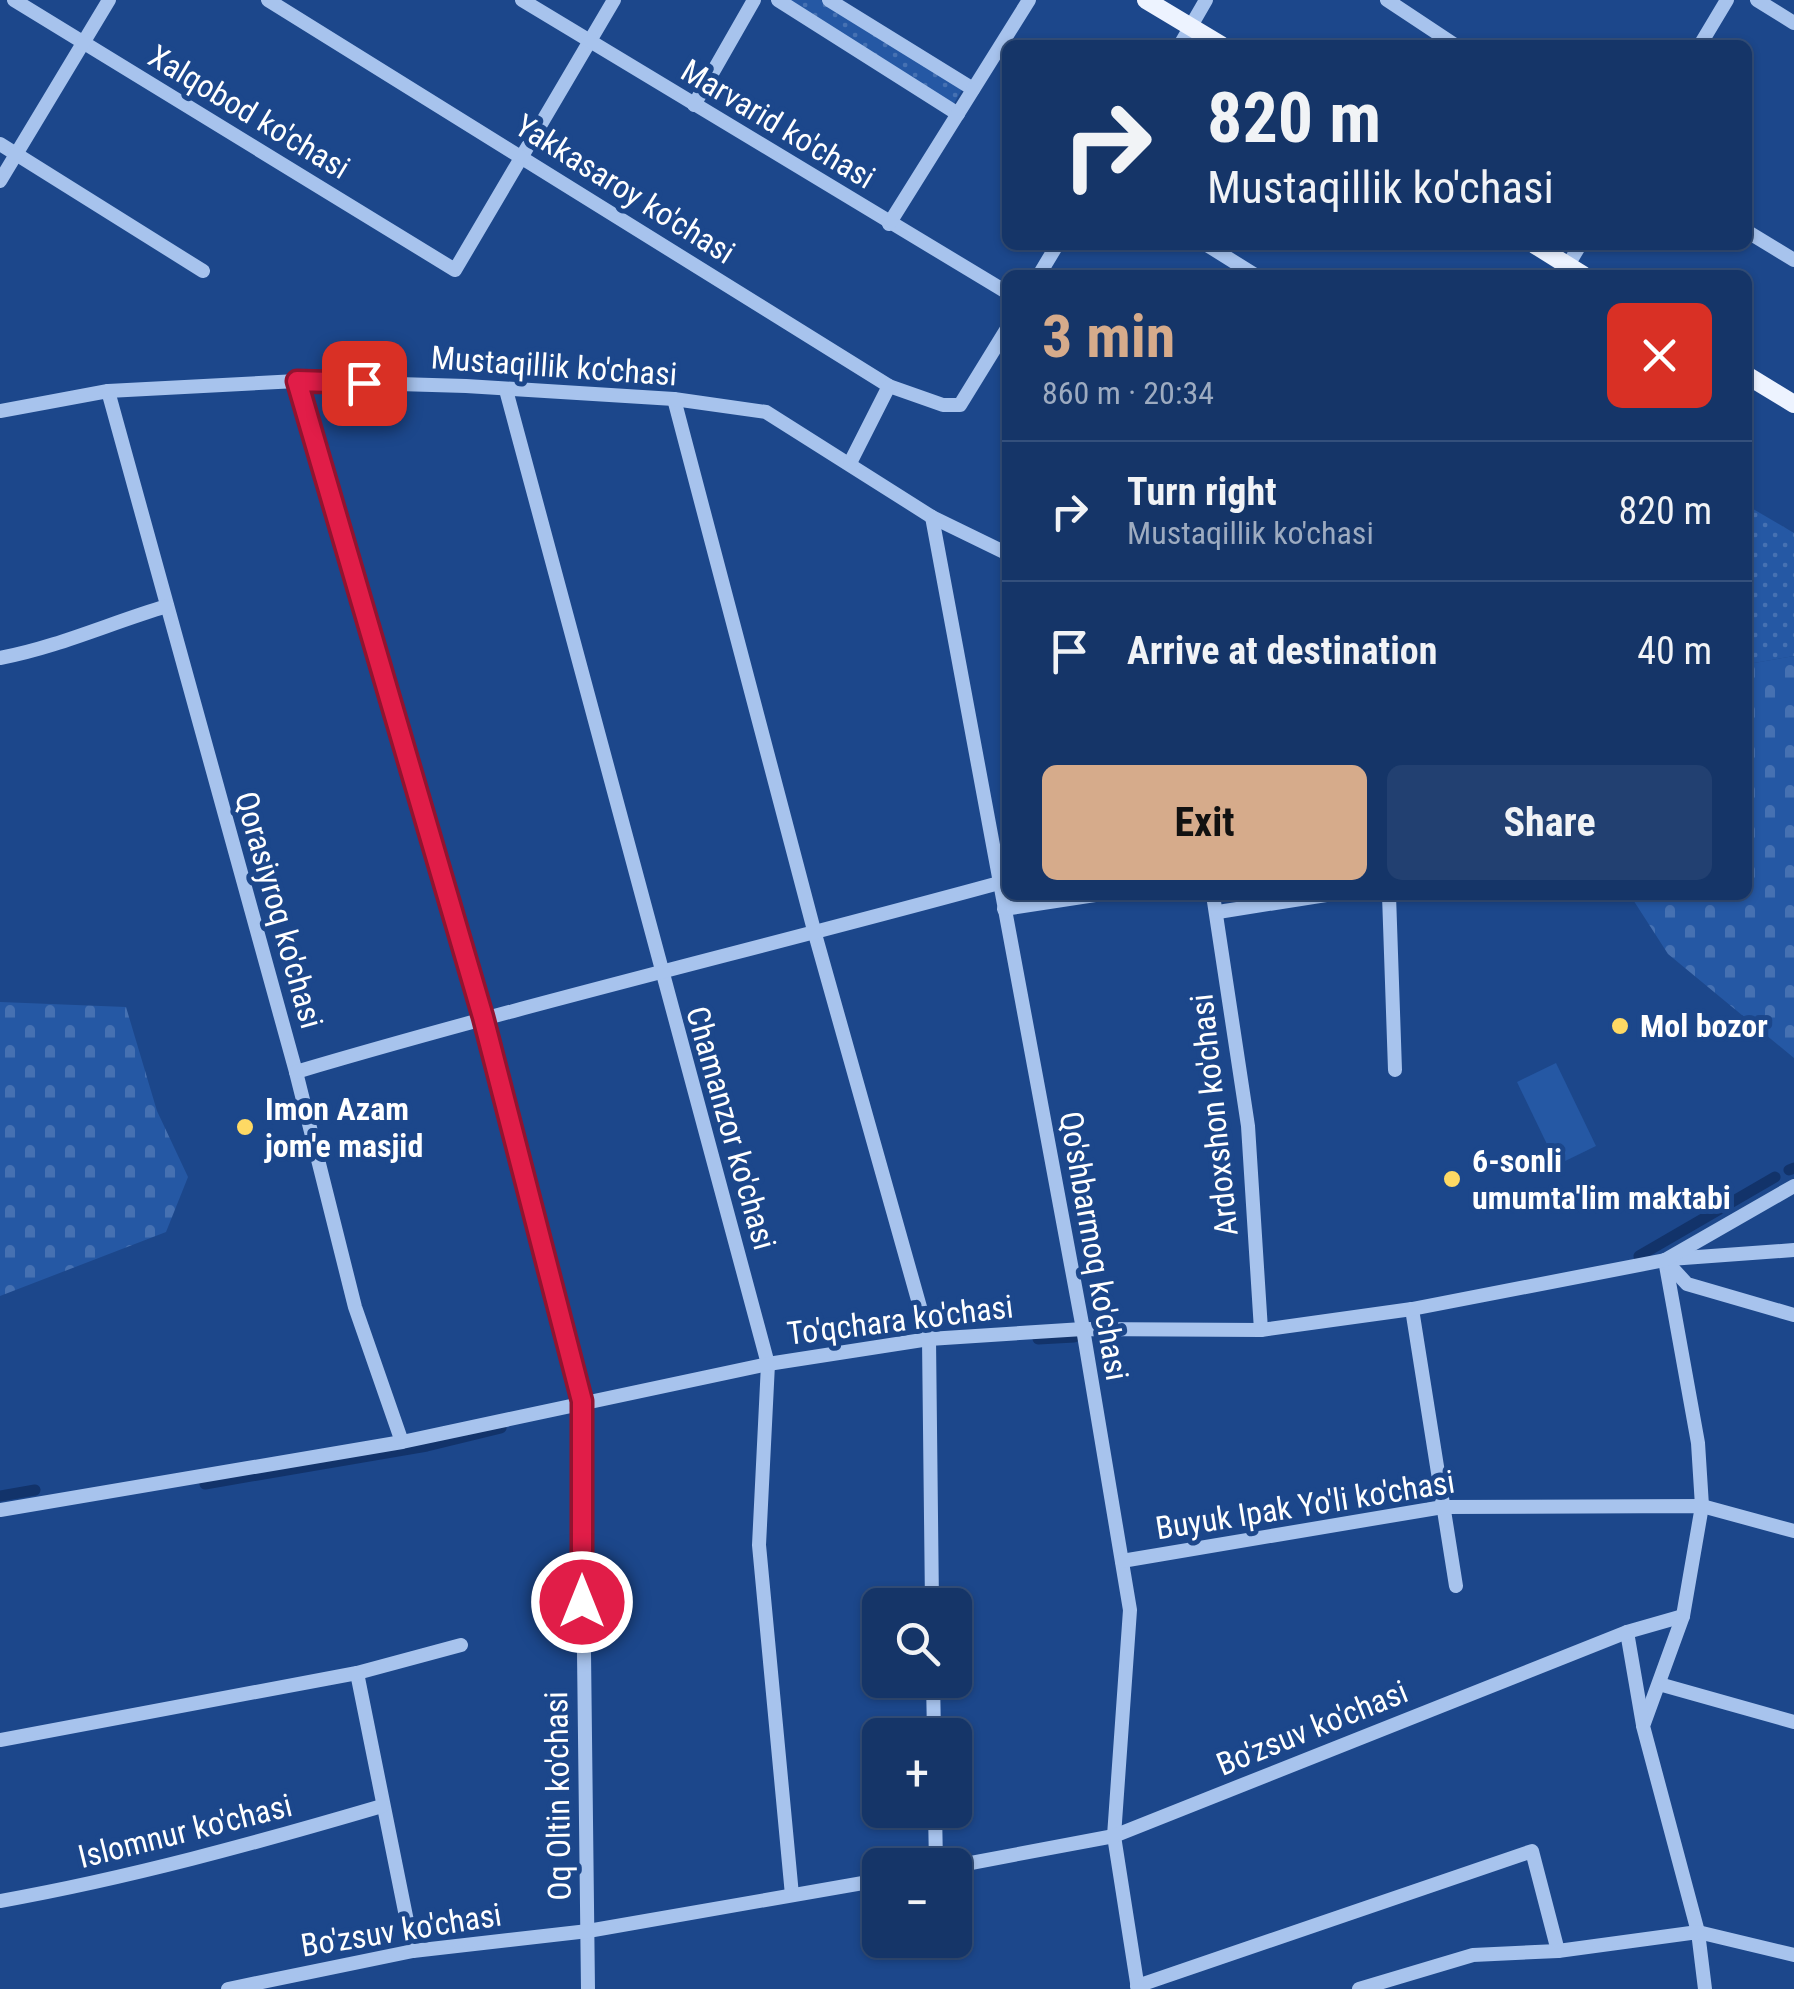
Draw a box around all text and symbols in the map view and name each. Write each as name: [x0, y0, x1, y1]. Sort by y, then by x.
street label: Xalqobod ko'chasi: [142, 37, 356, 187]
street label: Marvarid ko'chasi: [674, 51, 882, 197]
text: 820 m: [1207, 77, 1381, 159]
icon: right: [1042, 80, 1172, 210]
street label: Yakkasaroy ko'chasi: [508, 106, 742, 272]
text: Mustaqillik ko'chasi: [1207, 161, 1554, 214]
text: 3 min: [1042, 301, 1175, 372]
button: close: [1607, 303, 1712, 408]
street label: Mustaqillik ko'chasi: [430, 338, 678, 394]
pin: [322, 341, 407, 426]
icon: arrive: [337, 356, 392, 411]
text: 860 m · 20:34: [1042, 374, 1214, 412]
text: Turn right: [1127, 470, 1277, 514]
icon: right: [1042, 484, 1097, 539]
text: 820 m: [1618, 489, 1712, 533]
text: Mustaqillik ko'chasi: [1127, 514, 1374, 552]
icon: arrive: [1042, 624, 1097, 679]
text: Arrive at destination: [1127, 629, 1437, 673]
text: 40 m: [1637, 629, 1712, 673]
button: Exit: [1042, 765, 1367, 880]
button: Share: [1387, 765, 1712, 880]
street label: Qorasiyroq ko'chasi: [227, 787, 331, 1033]
street label: Ardoxshon ko'chasi: [1182, 992, 1246, 1238]
street label: Chamanzor ko'chasi: [678, 1002, 784, 1254]
place label: Mol bozor: [1640, 1007, 1768, 1045]
marker: Mol bozor: [1609, 1015, 1631, 1037]
place label: Imon Azam jom'e masjid: [264, 1090, 423, 1165]
street label: Qo'shbarmoq ko'chasi: [1052, 1109, 1136, 1383]
marker: Imon Azam jom'e masjid: [234, 1116, 256, 1138]
place label: 6-sonli umumta'lim maktabi: [1472, 1142, 1731, 1217]
marker: 6-sonli umumta'lim maktabi: [1441, 1168, 1463, 1190]
street label: To'qchara ko'chasi: [785, 1287, 1015, 1353]
street label: Buyuk Ipak Yo'li ko'chasi: [1153, 1463, 1457, 1547]
position arrow: [530, 1550, 634, 1654]
map controls: [862, 1588, 972, 1958]
button: search: [862, 1588, 972, 1698]
street label: Bo'zsuv ko'chasi: [1211, 1672, 1413, 1784]
street label: Oq Oltin ko'chasi: [537, 1691, 579, 1901]
button: +: [862, 1718, 972, 1828]
street label: Islomnur ko'chasi: [74, 1786, 296, 1876]
button: −: [862, 1848, 972, 1958]
street label: Bo'zsuv ko'chasi: [298, 1895, 504, 1965]

